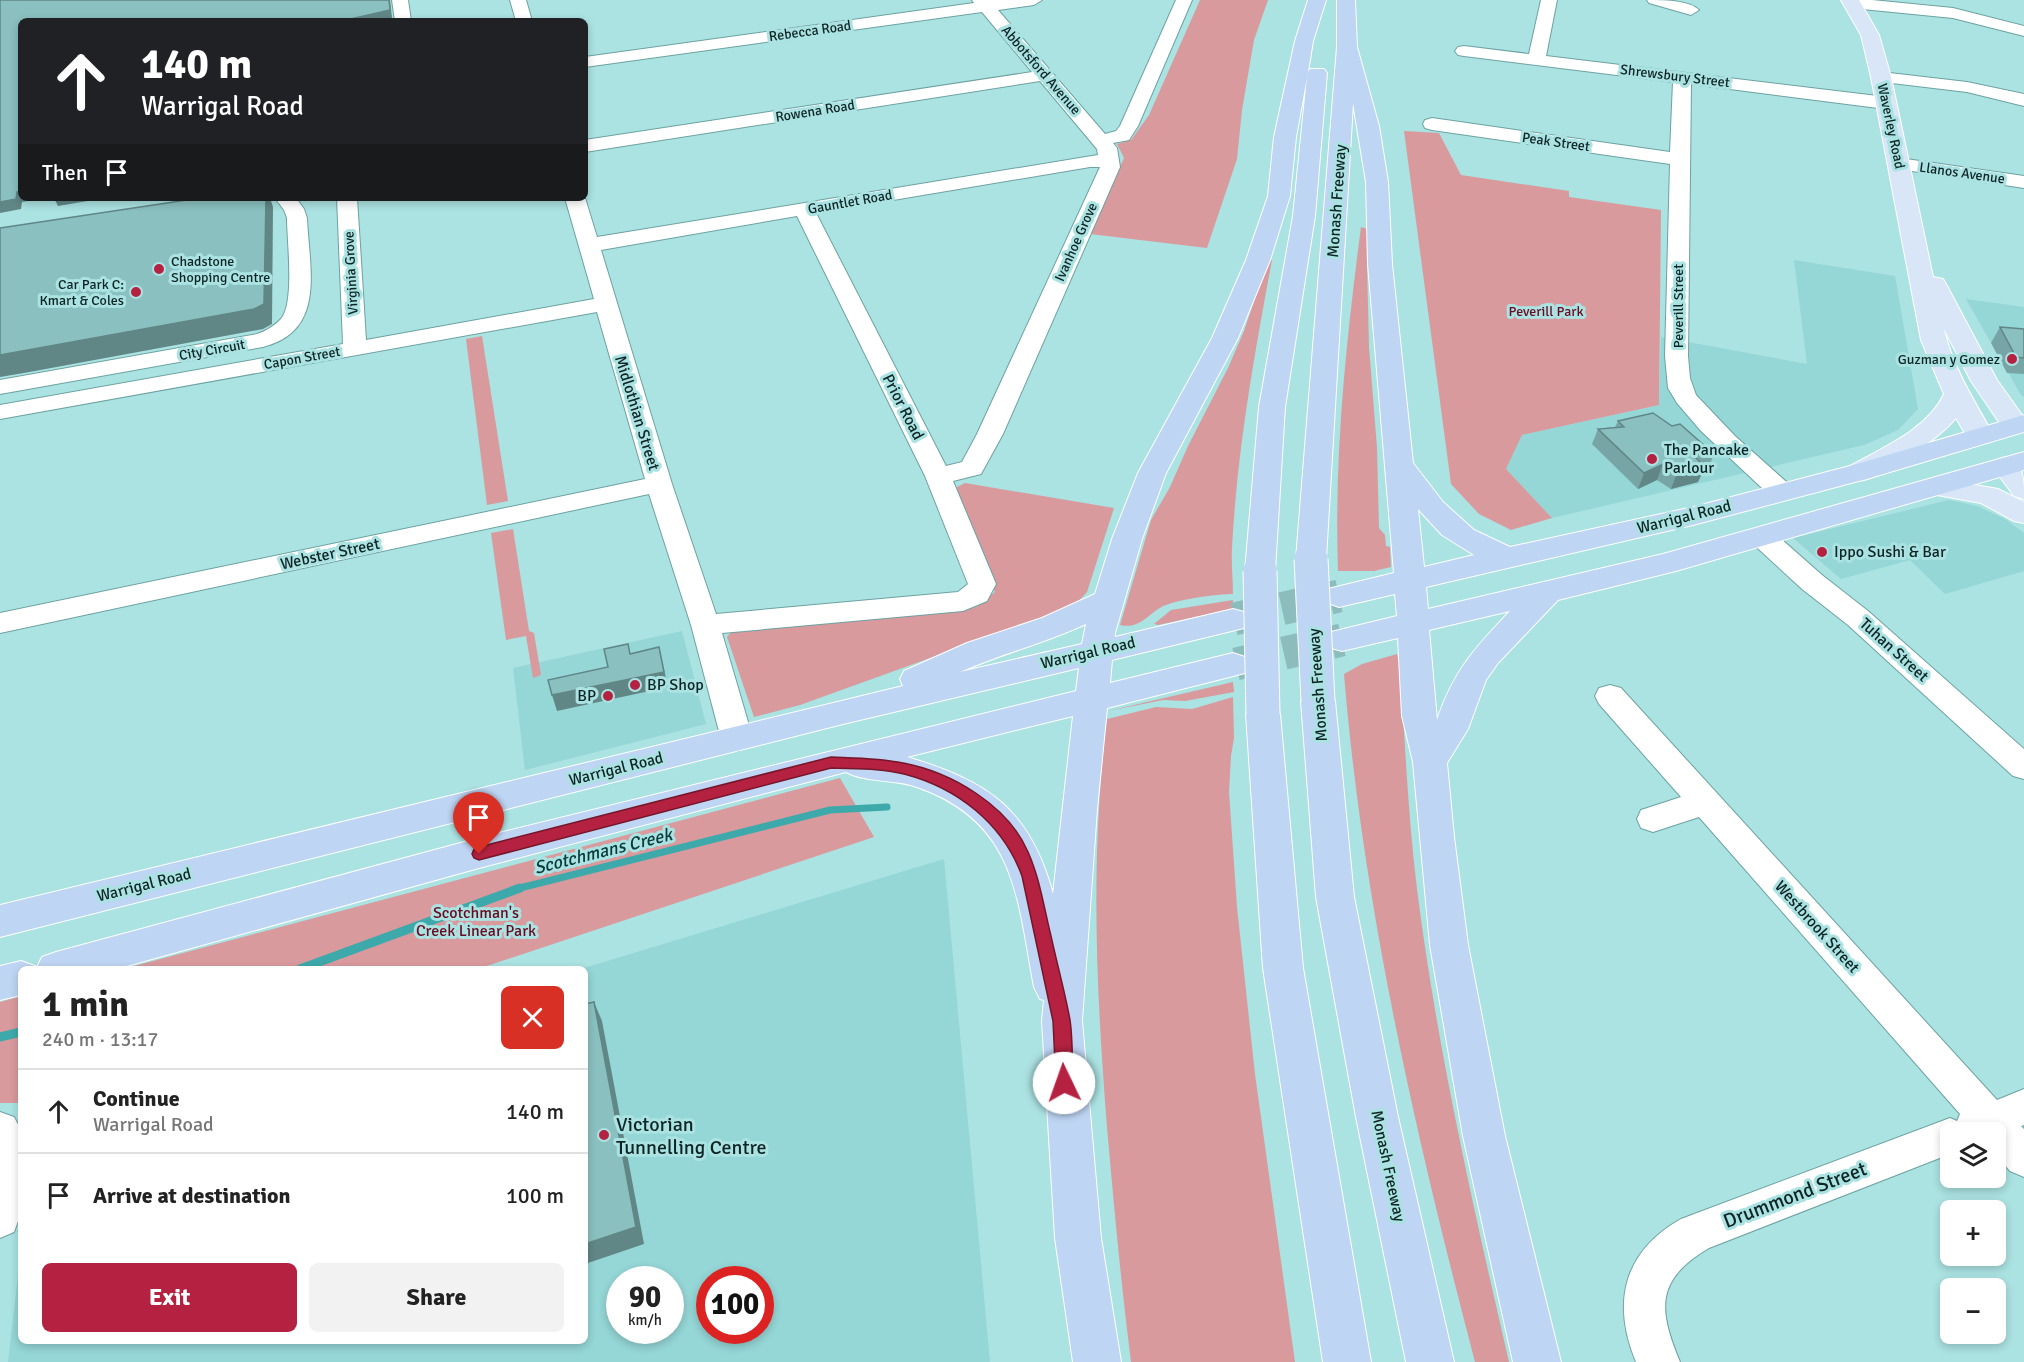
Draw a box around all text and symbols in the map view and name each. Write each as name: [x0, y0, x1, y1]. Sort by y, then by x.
street label: Rebecca Road: [768, 17, 852, 45]
street label: Abbotsford Avenue: [998, 22, 1084, 118]
text: 140 m: [141, 39, 252, 90]
icon: ahead: [42, 42, 120, 120]
street label: Shrewsbury Street: [1619, 61, 1731, 91]
street label: Waverley Road: [1874, 82, 1908, 170]
text: Warrigal Road: [141, 90, 304, 123]
street label: Rowena Road: [774, 96, 856, 126]
street label: Peak Street: [1521, 129, 1591, 155]
street label: Monash Freeway: [1323, 143, 1351, 258]
icon: arrive: [100, 156, 133, 189]
text: Then: [42, 159, 88, 186]
street label: Llanos Avenue: [1918, 159, 2006, 187]
street label: Gauntlet Road: [807, 186, 893, 218]
street label: Ivanhoe Grove: [1051, 200, 1101, 284]
street label: Virginia Grove: [340, 231, 362, 315]
place label: Chadstone Shopping Centre: [171, 253, 270, 286]
marker: Chadstone Shopping Centre: [152, 262, 166, 276]
street label: Peverill Street: [1670, 264, 1687, 348]
place label: Car Park C: Kmart & Coles: [39, 276, 124, 309]
marker: Car Park C: Kmart & Coles: [129, 285, 143, 299]
park label: Peverill Park: [1509, 303, 1583, 320]
street label: City Circuit: [178, 336, 246, 364]
street label: Capon Street: [262, 343, 342, 373]
place label: Guzman y Gomez: [1898, 351, 2000, 368]
marker: Guzman y Gomez: [2005, 352, 2019, 366]
street label: Midlothian Street: [610, 353, 664, 473]
street label: Prior Road: [878, 371, 928, 443]
place label: The Pancake Parlour: [1664, 440, 1749, 478]
marker: The Pancake Parlour: [1645, 452, 1659, 466]
street label: Warrigal Road: [1635, 496, 1733, 538]
street label: Webster Street: [279, 534, 382, 574]
place label: Ippo Sushi & Bar: [1834, 542, 1946, 562]
marker: Ippo Sushi & Bar: [1815, 545, 1829, 559]
street label: Tuhan Street: [1855, 614, 1933, 686]
street label: Monash Freeway: [1304, 627, 1332, 742]
street label: Warrigal Road: [1039, 632, 1137, 674]
place label: BP Shop: [647, 675, 704, 695]
marker: BP Shop: [628, 678, 642, 692]
place label: BP: [577, 686, 596, 706]
marker: BP: [601, 689, 615, 703]
street label: Warrigal Road: [567, 748, 665, 790]
pin: [453, 792, 504, 854]
icon: arrive: [462, 801, 495, 834]
water label: Scotchmans Creek: [532, 823, 676, 879]
street label: Warrigal Road: [95, 864, 193, 906]
street label: Westbrook Street: [1770, 877, 1864, 978]
park label: Scotchman's Creek Linear Park: [416, 903, 536, 941]
text: 1 min: [42, 982, 129, 1027]
button: close: [501, 986, 564, 1049]
text: 240 m · 13:17: [42, 1027, 158, 1052]
position arrow: [1032, 1051, 1096, 1115]
text: Continue: [93, 1085, 180, 1112]
icon: ahead: [42, 1095, 75, 1128]
text: 140 m: [506, 1098, 564, 1125]
street label: Monash Freeway: [1366, 1108, 1410, 1224]
text: Warrigal Road: [93, 1112, 214, 1137]
place label: Victorian Tunnelling Centre: [616, 1112, 767, 1160]
map controls: [1940, 1122, 2006, 1344]
button: layers: [1940, 1122, 2006, 1188]
marker: Victorian Tunnelling Centre: [597, 1128, 611, 1142]
street label: Drummond Street: [1720, 1156, 1870, 1234]
icon: arrive: [42, 1179, 75, 1212]
text: Arrive at destination: [93, 1182, 290, 1209]
text: 100 m: [506, 1182, 564, 1209]
button: +: [1940, 1200, 2006, 1266]
button: Exit: [42, 1263, 297, 1332]
button: Share: [309, 1263, 564, 1332]
speed limit sign: 100: [696, 1266, 774, 1344]
button: −: [1940, 1278, 2006, 1344]
text: 90: [629, 1279, 661, 1316]
text: km/h: [628, 1311, 662, 1329]

